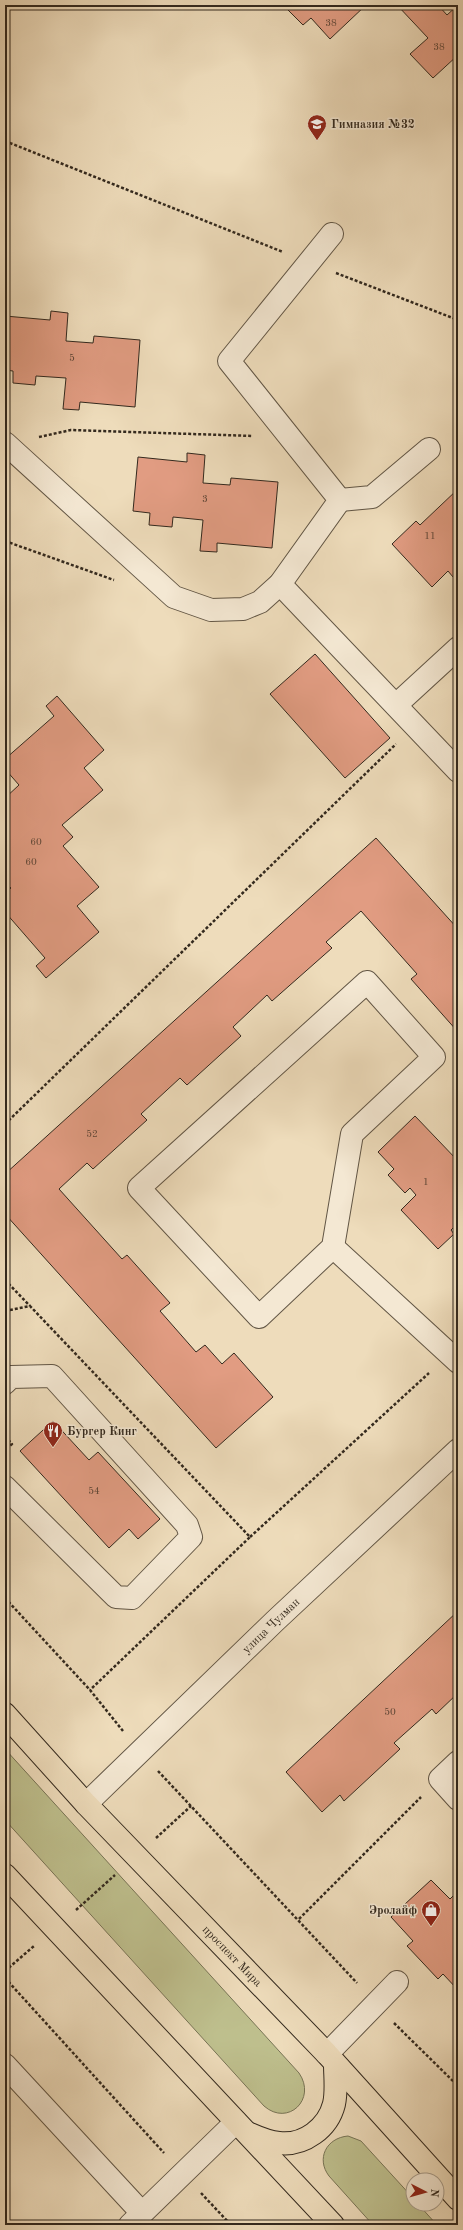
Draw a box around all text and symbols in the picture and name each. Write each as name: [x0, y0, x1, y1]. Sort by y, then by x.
house number: 38: [325, 18, 337, 28]
house number: 38: [433, 42, 445, 52]
school or university icon: Гимназия №32: [306, 113, 328, 141]
place label: Гимназия №32: [331, 119, 415, 131]
house number: 5: [69, 353, 75, 363]
house number: 3: [202, 494, 208, 504]
house number: 11: [424, 531, 436, 541]
house number: 60: [30, 837, 42, 847]
house number: 60: [25, 857, 37, 867]
house number: 52: [86, 1129, 98, 1139]
house number: 1: [423, 1177, 429, 1187]
restaurant icon: Бургер Кинг: [42, 1420, 64, 1448]
place label: Бургер Кинг: [67, 1426, 137, 1438]
house number: 54: [88, 1486, 100, 1496]
street label: улица Чулман: [241, 1596, 303, 1656]
house number: 50: [384, 1707, 396, 1717]
shop icon: Эролайф: [420, 1899, 442, 1927]
place label: Эролайф: [369, 1905, 417, 1917]
street label: проспект Мира: [200, 1924, 264, 1989]
north arrow: [405, 2172, 445, 2212]
text: N: [427, 2188, 439, 2198]

